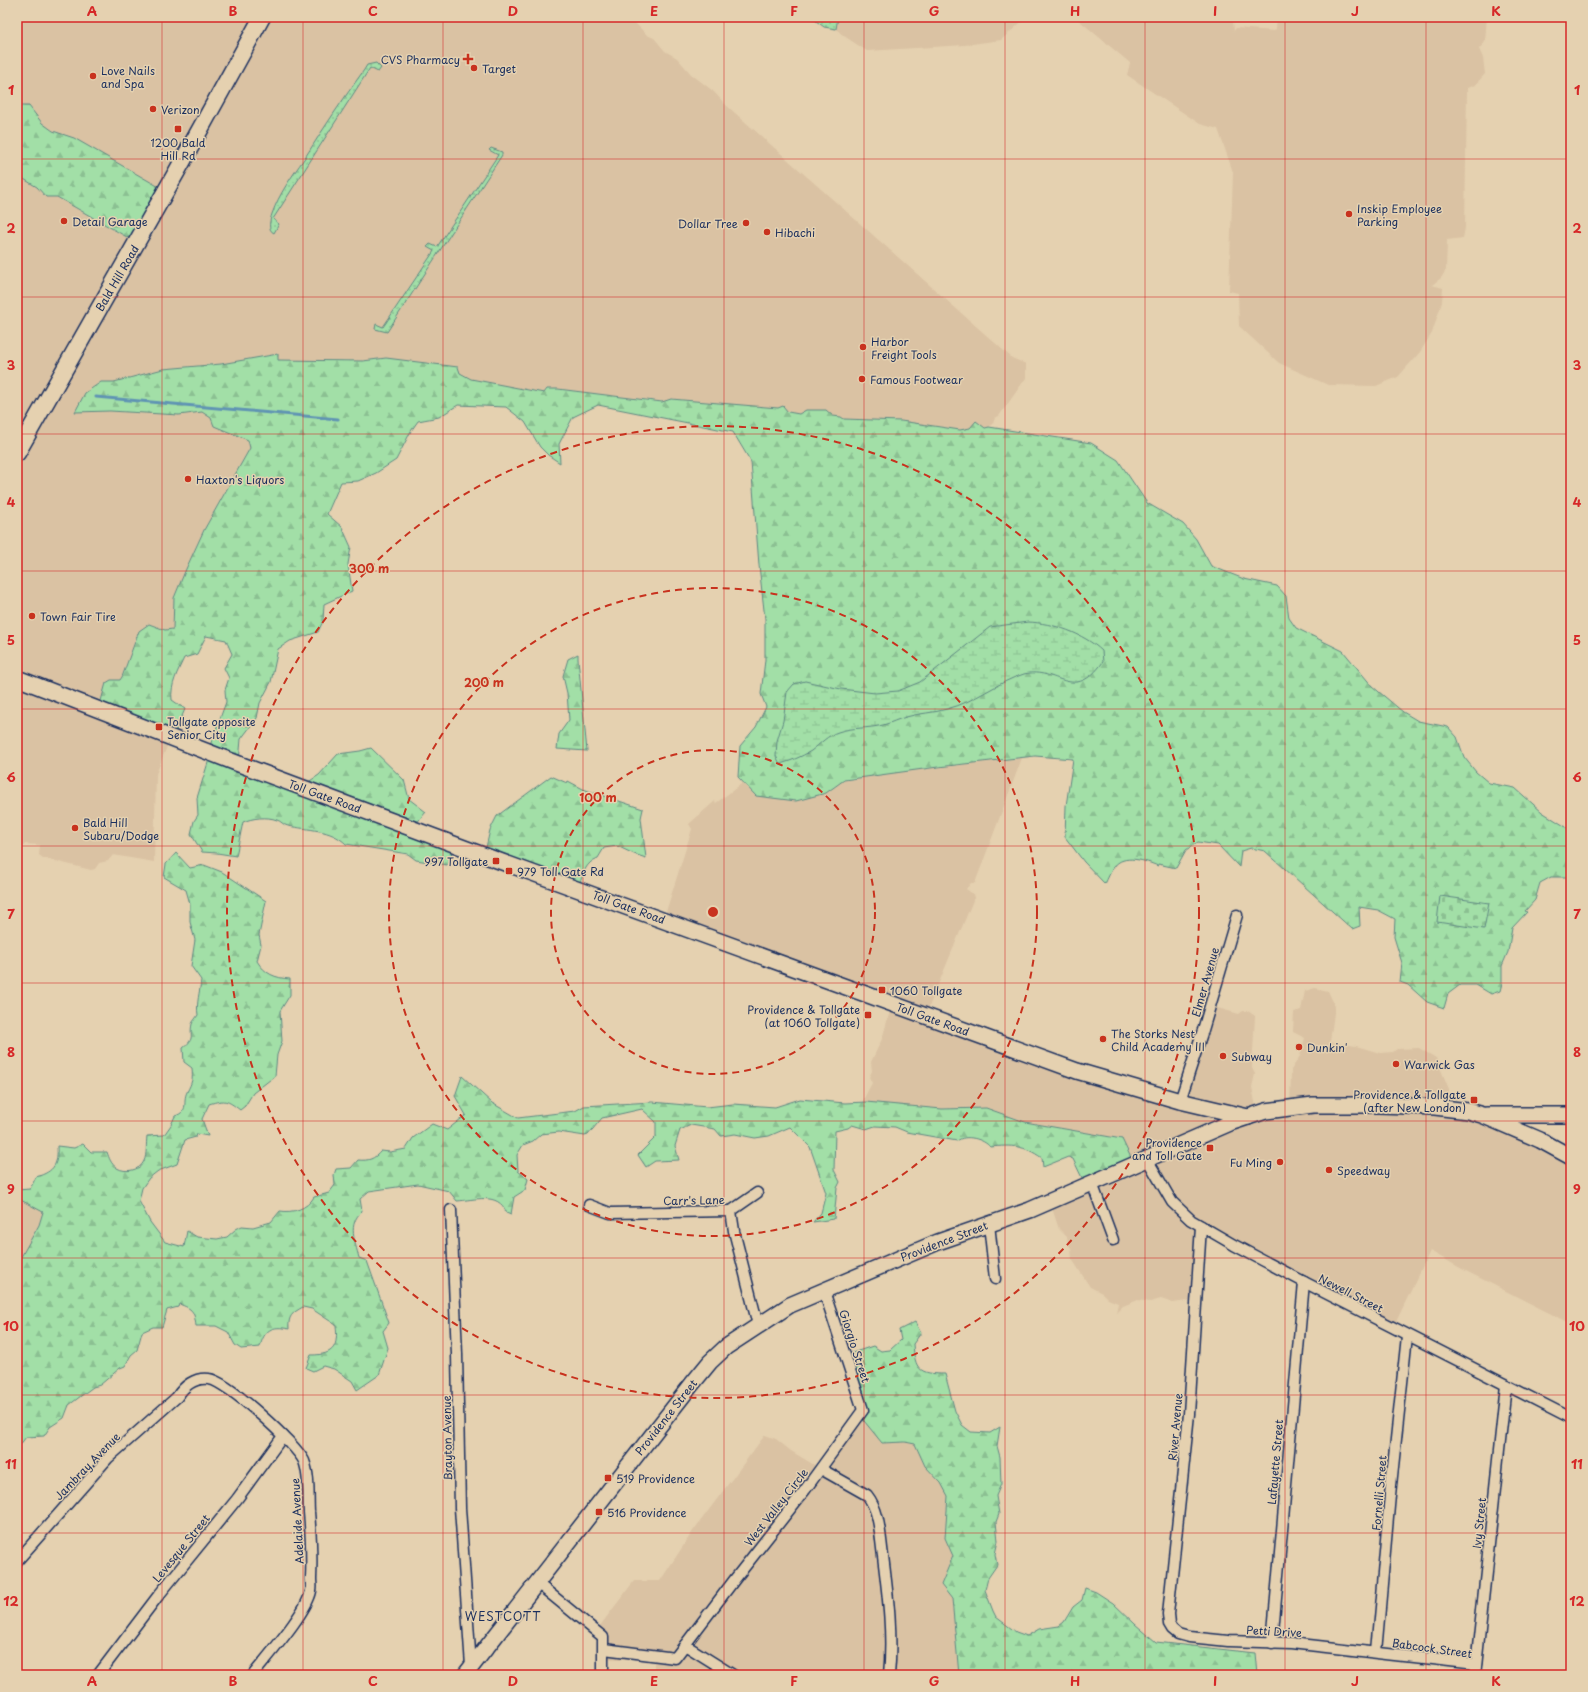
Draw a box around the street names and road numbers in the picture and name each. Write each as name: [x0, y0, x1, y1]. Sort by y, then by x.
street label: Bald Hill Road: [91, 242, 143, 314]
street label: Toll Gate Road: [286, 775, 364, 817]
street label: Toll Gate Road: [590, 886, 668, 928]
street label: Elmer Avenue: [1187, 945, 1223, 1019]
street label: Toll Gate Road: [894, 998, 972, 1040]
street label: Carr's Lane: [663, 1191, 725, 1209]
street label: Providence Street: [898, 1216, 991, 1265]
street label: Newell Street: [1316, 1269, 1387, 1317]
street label: Giorgio Street: [835, 1307, 875, 1385]
street label: Providence Street: [631, 1375, 701, 1459]
street label: River Avenue: [1164, 1392, 1186, 1462]
street label: Brayton Avenue: [438, 1395, 456, 1481]
street label: Lafayette Street: [1263, 1418, 1287, 1505]
street label: Jambray Avenue: [50, 1428, 124, 1504]
street label: Fornelli Street: [1367, 1454, 1391, 1531]
street label: West Valley Circle: [740, 1464, 812, 1550]
street label: Adelaide Avenue: [286, 1477, 308, 1564]
street label: Ivy Street: [1468, 1496, 1490, 1549]
street label: Levesque Street: [148, 1510, 214, 1586]
street label: Petti Drive: [1246, 1621, 1302, 1641]
street label: Babcock Street: [1391, 1634, 1474, 1662]

